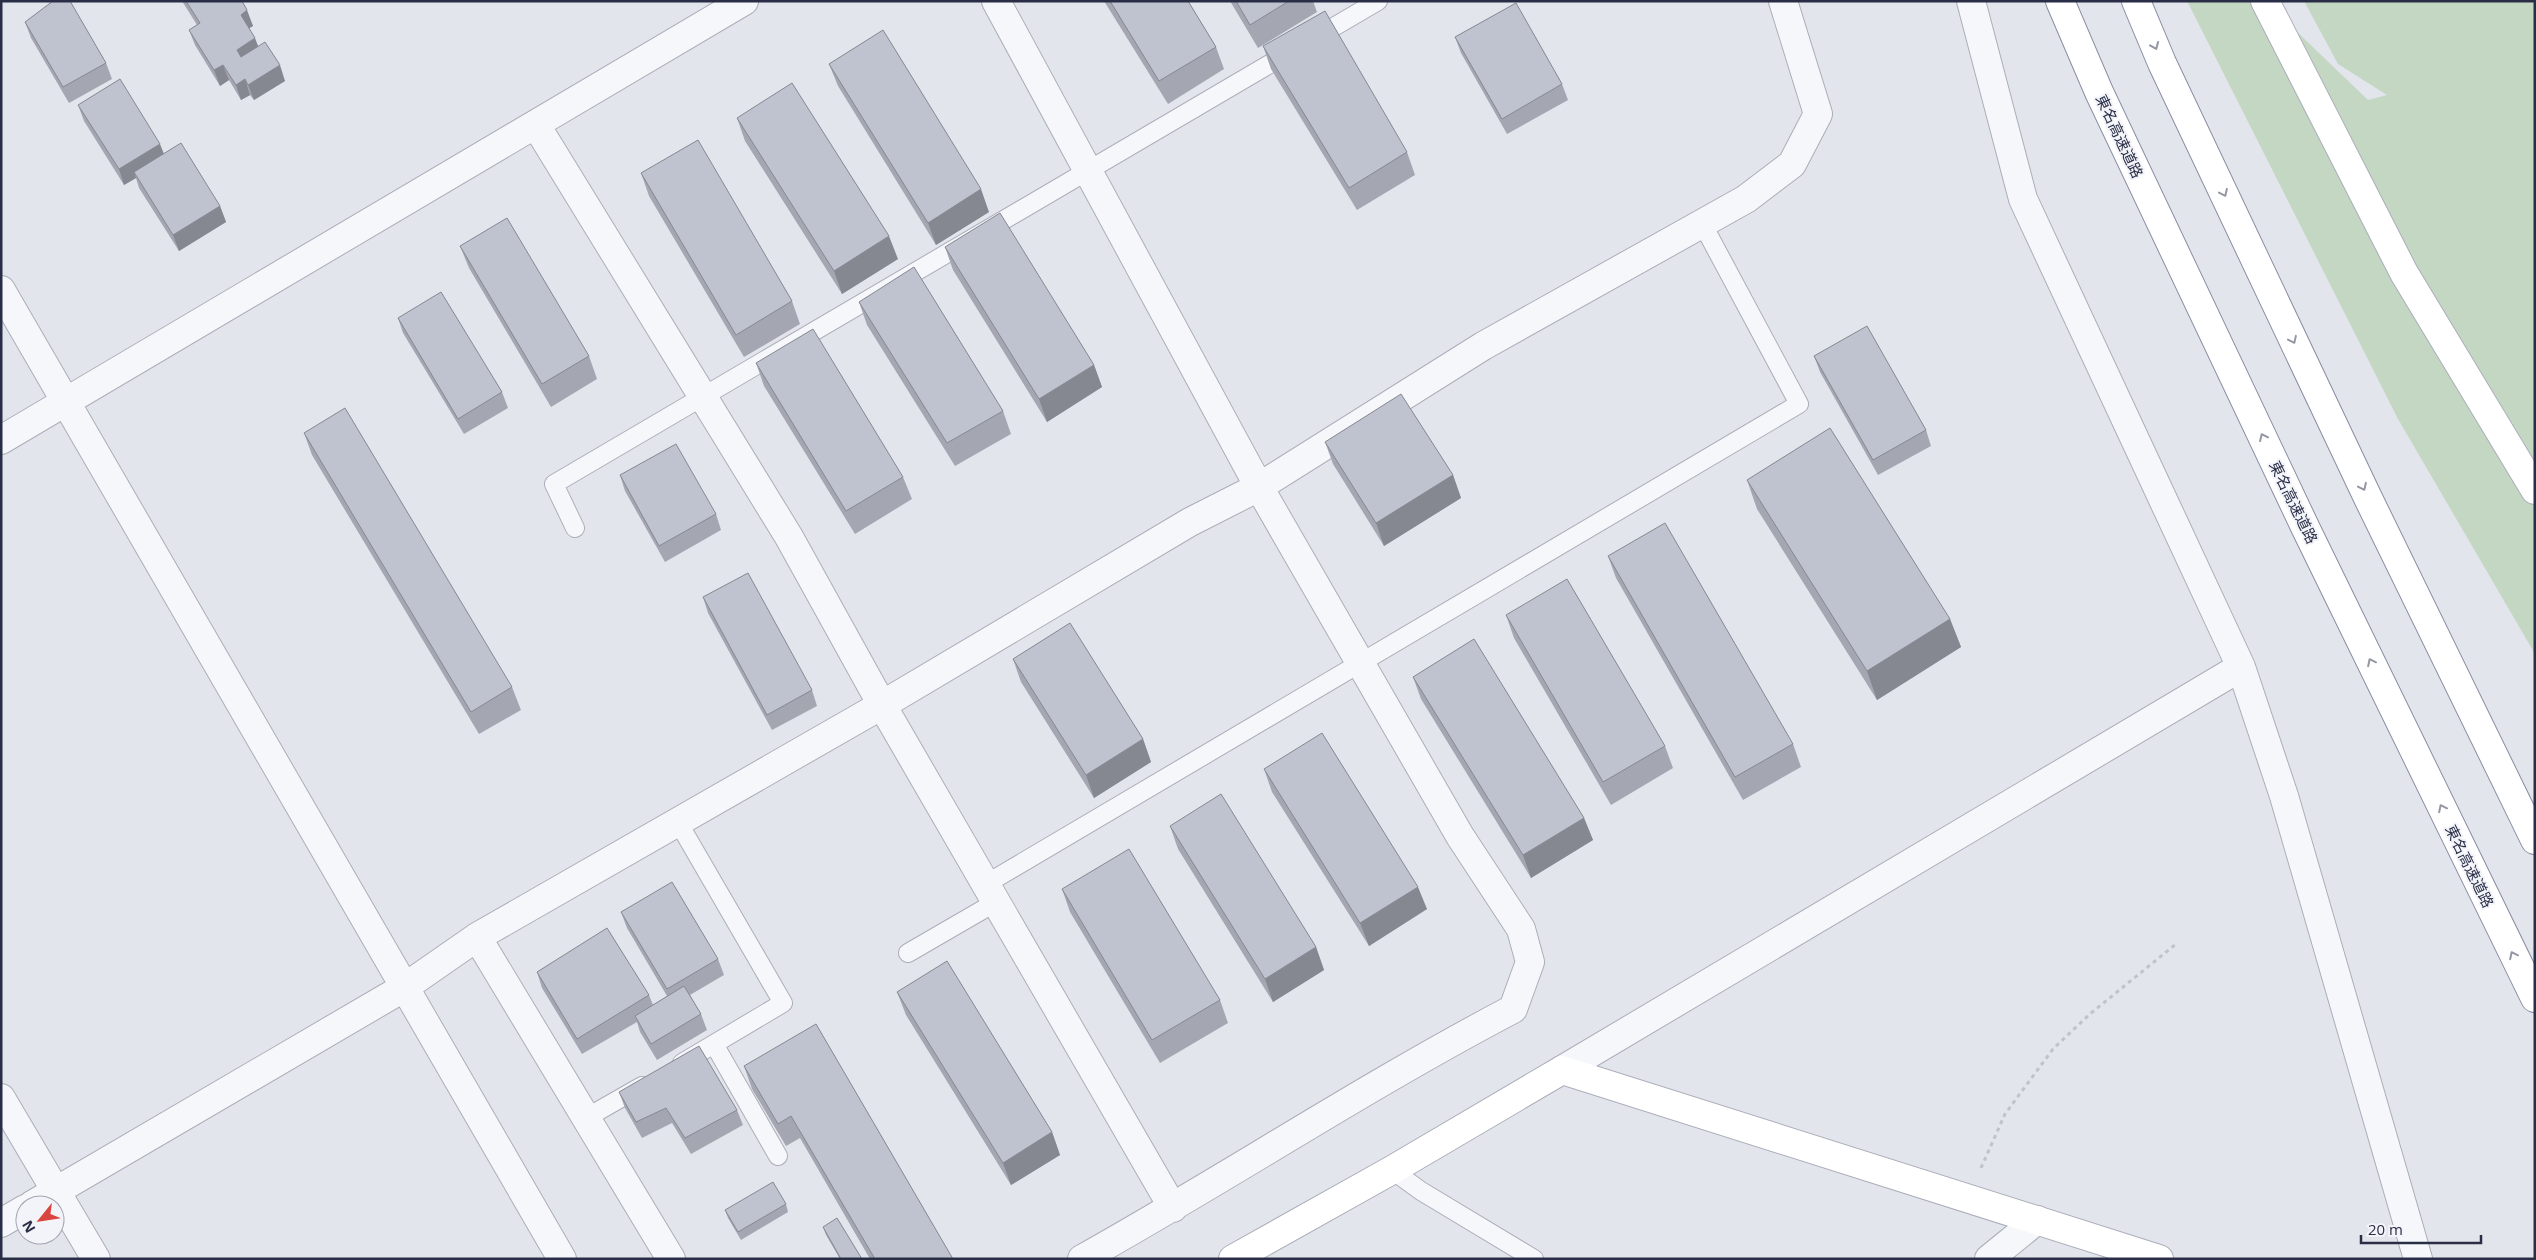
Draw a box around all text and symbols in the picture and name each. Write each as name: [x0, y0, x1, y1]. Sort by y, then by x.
one-way arrow: [2148, 41, 2159, 50]
street label: 東名高速道路: [2092, 91, 2148, 181]
one-way arrow: [2218, 188, 2228, 197]
one-way arrow: [2287, 335, 2298, 344]
one-way arrow: [2259, 433, 2269, 442]
street label: 東名高速道路: [2265, 457, 2323, 547]
one-way arrow: [2356, 482, 2367, 491]
one-way arrow: [2367, 658, 2377, 667]
one-way arrow: [2439, 805, 2449, 814]
street label: 東名高速道路: [2441, 821, 2499, 911]
one-way arrow: [2510, 951, 2520, 960]
north arrow: [15, 1195, 65, 1245]
scale bar: [2361, 1212, 2481, 1244]
text: N: [17, 1217, 39, 1236]
text: 20 m: [2368, 1219, 2403, 1239]

